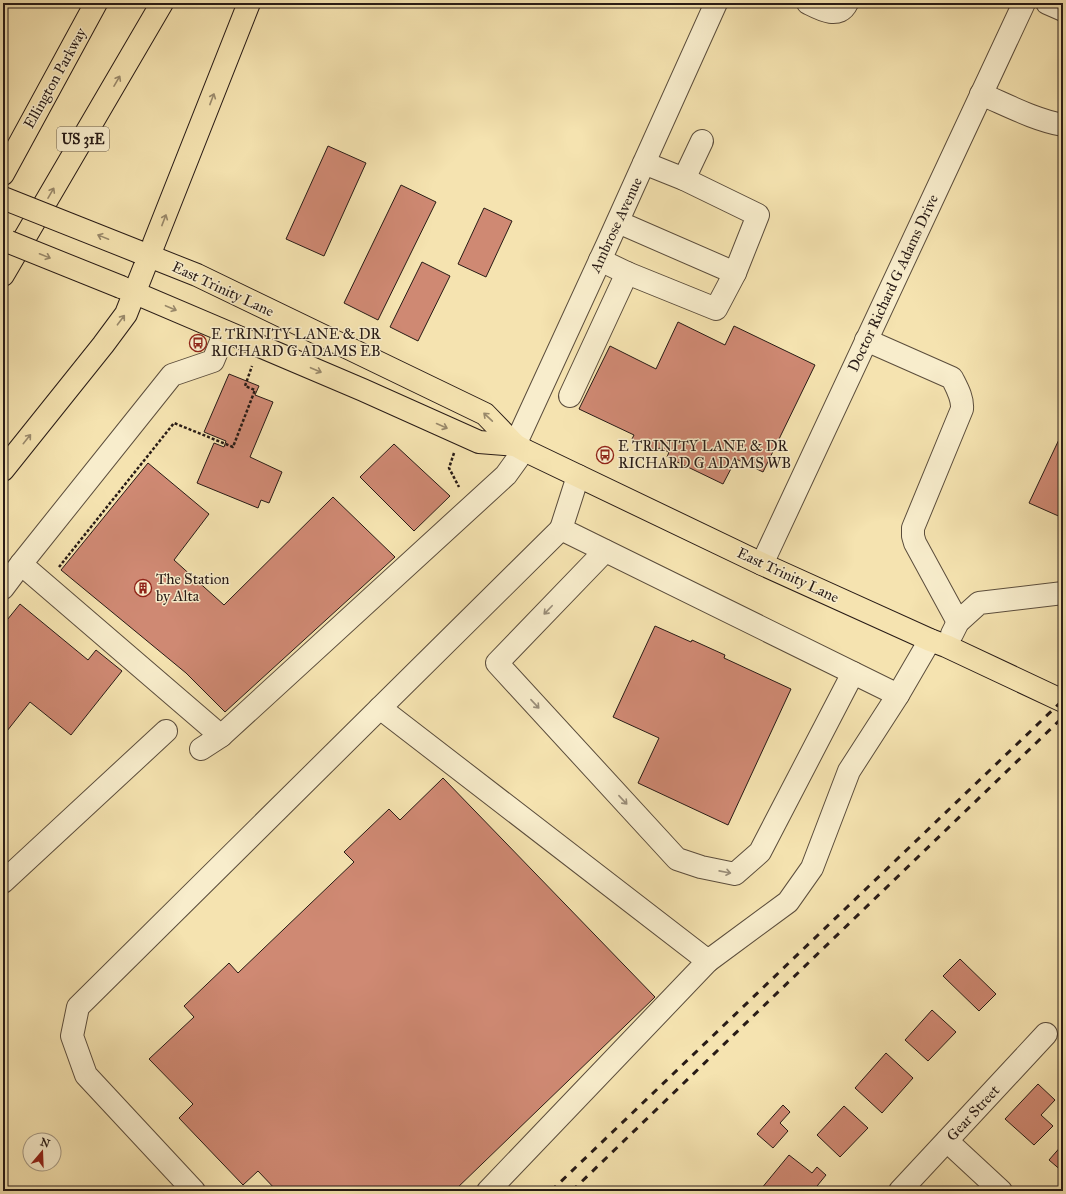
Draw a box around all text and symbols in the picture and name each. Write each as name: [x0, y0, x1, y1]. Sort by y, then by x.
street label: Ellington Parkway: [20, 24, 91, 132]
one-way arrow: [113, 75, 121, 87]
one-way arrow: [208, 93, 216, 105]
road number: US 31E: [57, 127, 109, 151]
street label: Ambrose Avenue: [586, 174, 646, 276]
one-way arrow: [47, 188, 55, 199]
street label: Doctor Richard G Adams Drive: [844, 191, 942, 375]
one-way arrow: [161, 214, 168, 226]
one-way arrow: [98, 233, 110, 241]
one-way arrow: [38, 253, 50, 261]
street label: East Trinity Lane: [169, 258, 277, 320]
one-way arrow: [165, 305, 177, 313]
one-way arrow: [117, 315, 125, 326]
place label: E TRINITY LANE & DR RICHARD G ADAMS EB: [211, 325, 381, 360]
bus stop icon: E TRINITY LANE & DR RICHARD G ADAMS EB: [188, 333, 208, 353]
one-way arrow: [310, 367, 322, 375]
one-way arrow: [483, 412, 493, 422]
one-way arrow: [436, 422, 448, 430]
one-way arrow: [23, 434, 32, 445]
place label: E TRINITY LANE & DR RICHARD G ADAMS WB: [618, 437, 791, 472]
bus stop icon: E TRINITY LANE & DR RICHARD G ADAMS WB: [595, 445, 615, 465]
street label: East Trinity Lane: [734, 544, 842, 606]
place label: The Station by Alta: [156, 570, 229, 605]
building icon: The Station by Alta: [133, 578, 153, 598]
one-way arrow: [543, 605, 553, 615]
one-way arrow: [530, 699, 540, 709]
one-way arrow: [618, 795, 628, 805]
one-way arrow: [719, 868, 732, 876]
street label: Gear Street: [943, 1081, 1004, 1145]
north arrow: [22, 1132, 62, 1172]
text: N: [39, 1135, 52, 1151]

